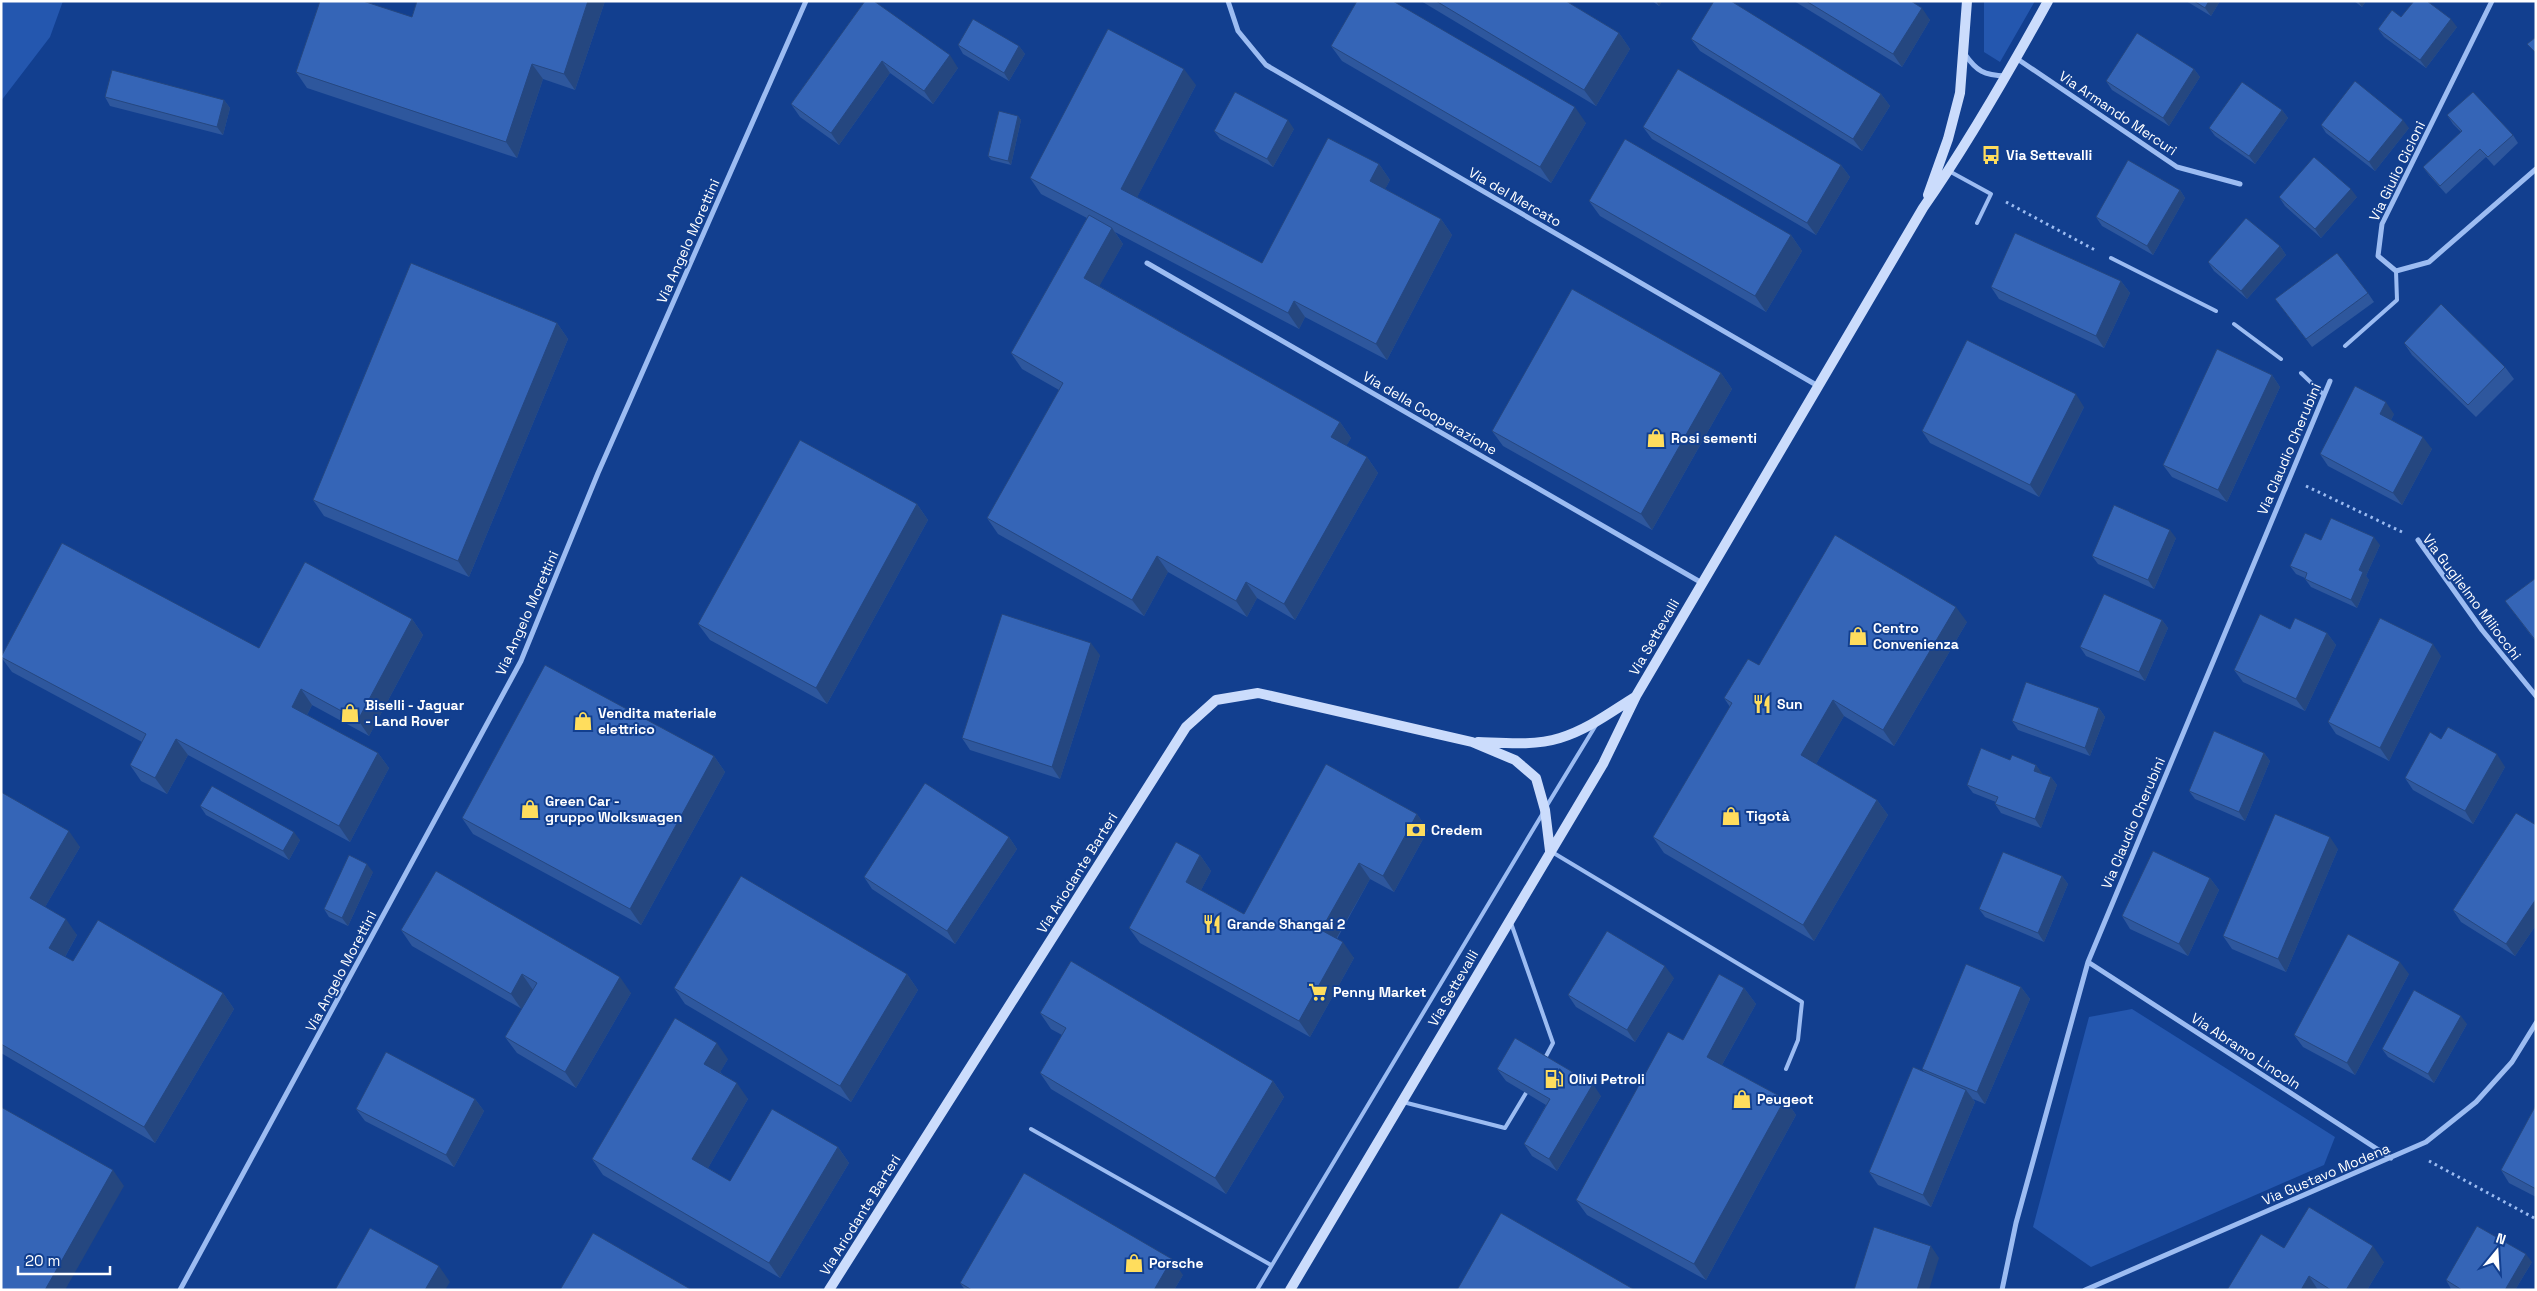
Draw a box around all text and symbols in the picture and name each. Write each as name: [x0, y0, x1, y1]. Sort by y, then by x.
street label: Via Armando Mercuri: [2055, 67, 2181, 159]
street label: Via Giulio Cicioni: [2365, 118, 2429, 224]
bus stop icon: Via Settevalli: [1980, 144, 2002, 166]
place label: Via Settevalli: [2006, 146, 2092, 164]
street label: Via del Mercato: [1465, 163, 1565, 231]
street label: Via Angelo Morettini: [652, 176, 724, 306]
street label: Via della Cooperazione: [1359, 367, 1501, 459]
street label: Via Claudio Cherubini: [2253, 380, 2325, 518]
shop icon: Rosi sementi: [1645, 427, 1667, 449]
place label: Rosi sementi: [1671, 429, 1757, 447]
street label: Via Guglielmo Miliocchi: [2419, 530, 2525, 664]
street label: Via Angelo Morettini: [491, 548, 563, 678]
street label: Via Settevalli: [1625, 596, 1683, 678]
place label: Centro Convenienza: [1873, 619, 1959, 653]
shop icon: Centro Convenienza: [1847, 625, 1869, 647]
restaurant icon: Sun: [1751, 693, 1773, 715]
place label: Sun: [1777, 695, 1803, 713]
place label: Biselli - Jaguar - Land Rover: [365, 696, 465, 730]
shop icon: Biselli - Jaguar - Land Rover: [339, 702, 361, 724]
place label: Vendita materiale elettrico: [598, 704, 717, 738]
shop icon: Vendita materiale elettrico: [572, 710, 594, 732]
street label: Via Claudio Cherubini: [2097, 754, 2169, 892]
place label: Green Car - gruppo Wolkswagen: [545, 792, 682, 826]
shop icon: Green Car - gruppo Wolkswagen: [519, 798, 541, 820]
shop icon: Tigotà: [1720, 805, 1742, 827]
place label: Tigotà: [1746, 807, 1790, 825]
street label: Via Ariodante Barteri: [1033, 809, 1121, 937]
bank icon: Credem: [1405, 819, 1427, 841]
place label: Credem: [1431, 821, 1482, 839]
street label: Via Angelo Morettini: [302, 907, 380, 1035]
restaurant icon: Grande Shangai 2: [1201, 913, 1223, 935]
place label: Grande Shangai 2: [1227, 915, 1345, 933]
street label: Via Settevalli: [1424, 947, 1482, 1029]
supermarket icon: Penny Market: [1307, 981, 1329, 1003]
place label: Penny Market: [1333, 983, 1426, 1001]
street label: Via Abramo Lincoln: [2188, 1009, 2304, 1093]
fuel station icon: Olivi Petroli: [1543, 1068, 1565, 1090]
place label: Olivi Petroli: [1569, 1070, 1645, 1088]
shop icon: Peugeot: [1731, 1088, 1753, 1110]
place label: Peugeot: [1757, 1090, 1814, 1108]
street label: Via Gustavo Modena: [2259, 1139, 2393, 1209]
street label: Via Ariodante Barteri: [816, 1151, 904, 1279]
north arrow: [2472, 1226, 2522, 1276]
text: N: [2494, 1229, 2508, 1249]
scale bar: [18, 1244, 110, 1276]
text: 20 m: [25, 1251, 60, 1270]
shop icon: Porsche: [1123, 1252, 1145, 1274]
place label: Porsche: [1149, 1254, 1203, 1272]

